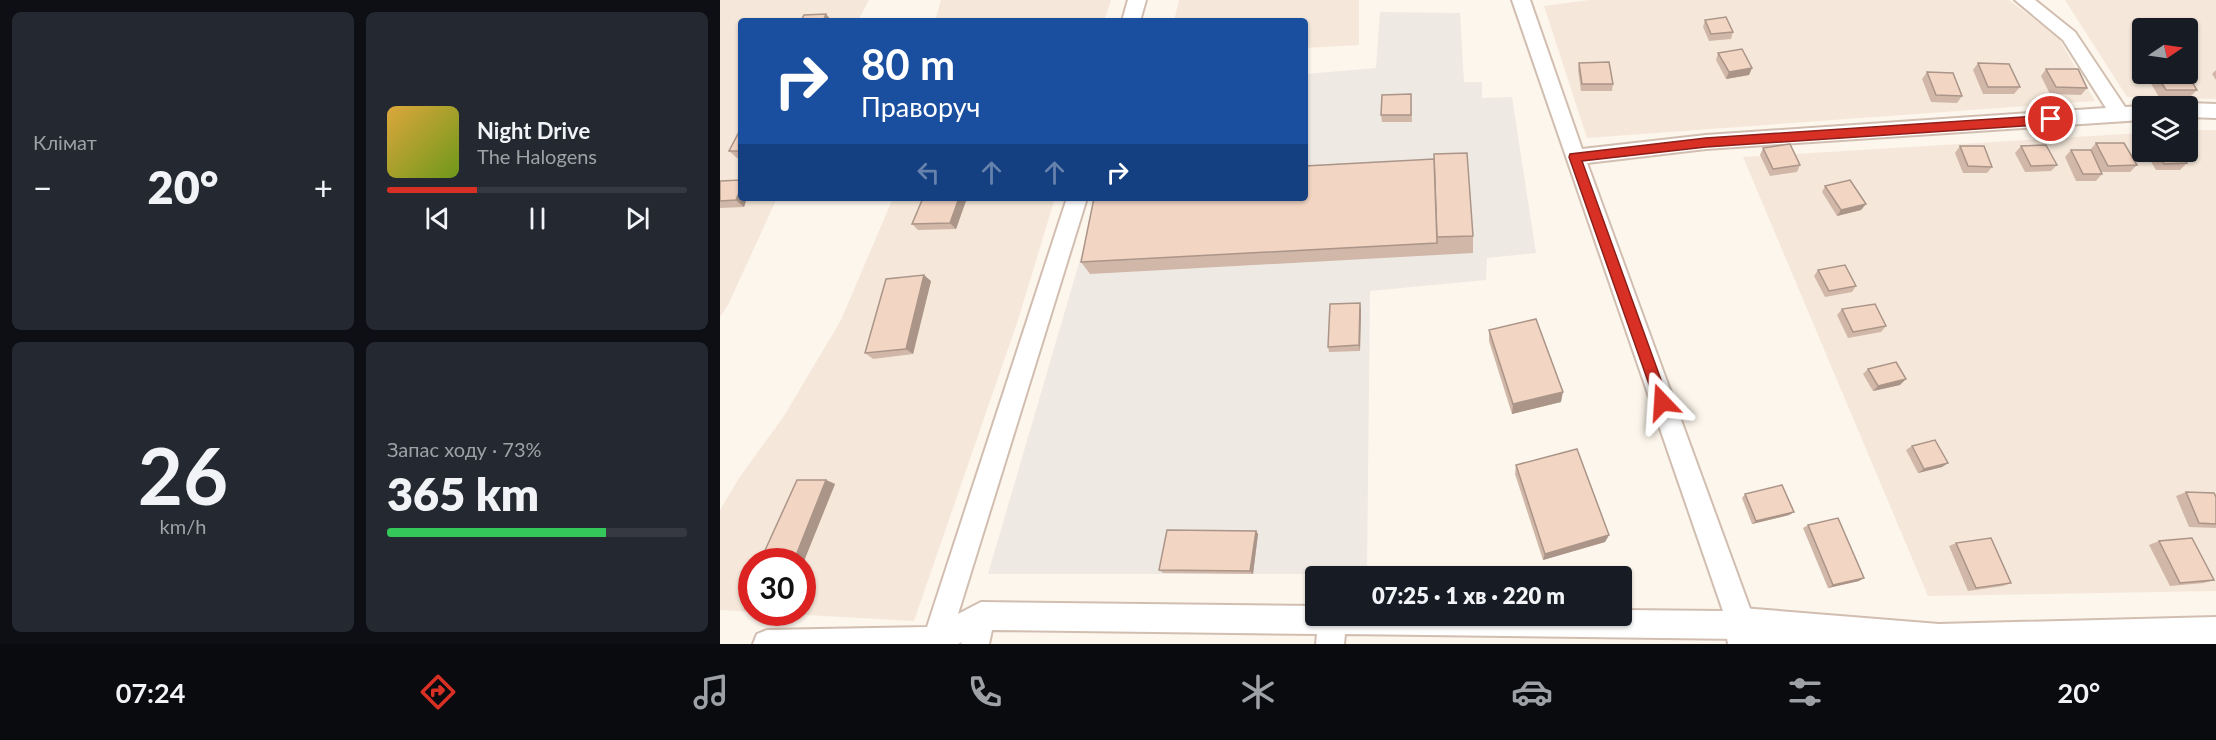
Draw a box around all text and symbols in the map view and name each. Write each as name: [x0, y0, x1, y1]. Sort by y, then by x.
north arrow: [2132, 18, 2198, 84]
map controls: [2132, 18, 2198, 162]
text: 80 m: [861, 39, 955, 89]
icon: right: [762, 42, 840, 120]
text: Праворуч: [861, 90, 981, 123]
pin: [2025, 93, 2076, 144]
button: layers: [2132, 96, 2198, 162]
icon: arrive: [2034, 102, 2067, 135]
text: Night Drive: [477, 117, 590, 144]
text: Клімат: [33, 130, 97, 154]
text: The Halogens: [477, 144, 597, 168]
icon: left: [912, 156, 945, 189]
icon: ahead: [975, 156, 1008, 189]
icon: ahead: [1038, 156, 1071, 189]
icon: right: [1101, 156, 1134, 189]
text: 20°: [148, 160, 218, 214]
text: −: [33, 167, 52, 207]
text: +: [314, 167, 333, 207]
icon: previous: [421, 202, 454, 235]
icon: pause: [521, 202, 554, 235]
icon: next: [621, 202, 654, 235]
position arrow: [1630, 370, 1694, 434]
text: 26: [138, 428, 228, 522]
text: Запас ходу · 73%: [387, 437, 542, 461]
text: 365 km: [387, 467, 539, 521]
text: km/h: [160, 514, 206, 538]
speed limit sign: 30: [738, 548, 816, 626]
text: 07:25 · 1 хв · 220 m: [1372, 582, 1565, 609]
icon: directions: [417, 671, 459, 713]
icon: music: [690, 671, 732, 713]
icon: phone: [964, 671, 1006, 713]
icon: climate: [1237, 671, 1279, 713]
icon: car: [1511, 671, 1553, 713]
icon: filters: [1784, 671, 1826, 713]
text: 07:24: [116, 676, 185, 709]
text: 20°: [2058, 676, 2100, 709]

